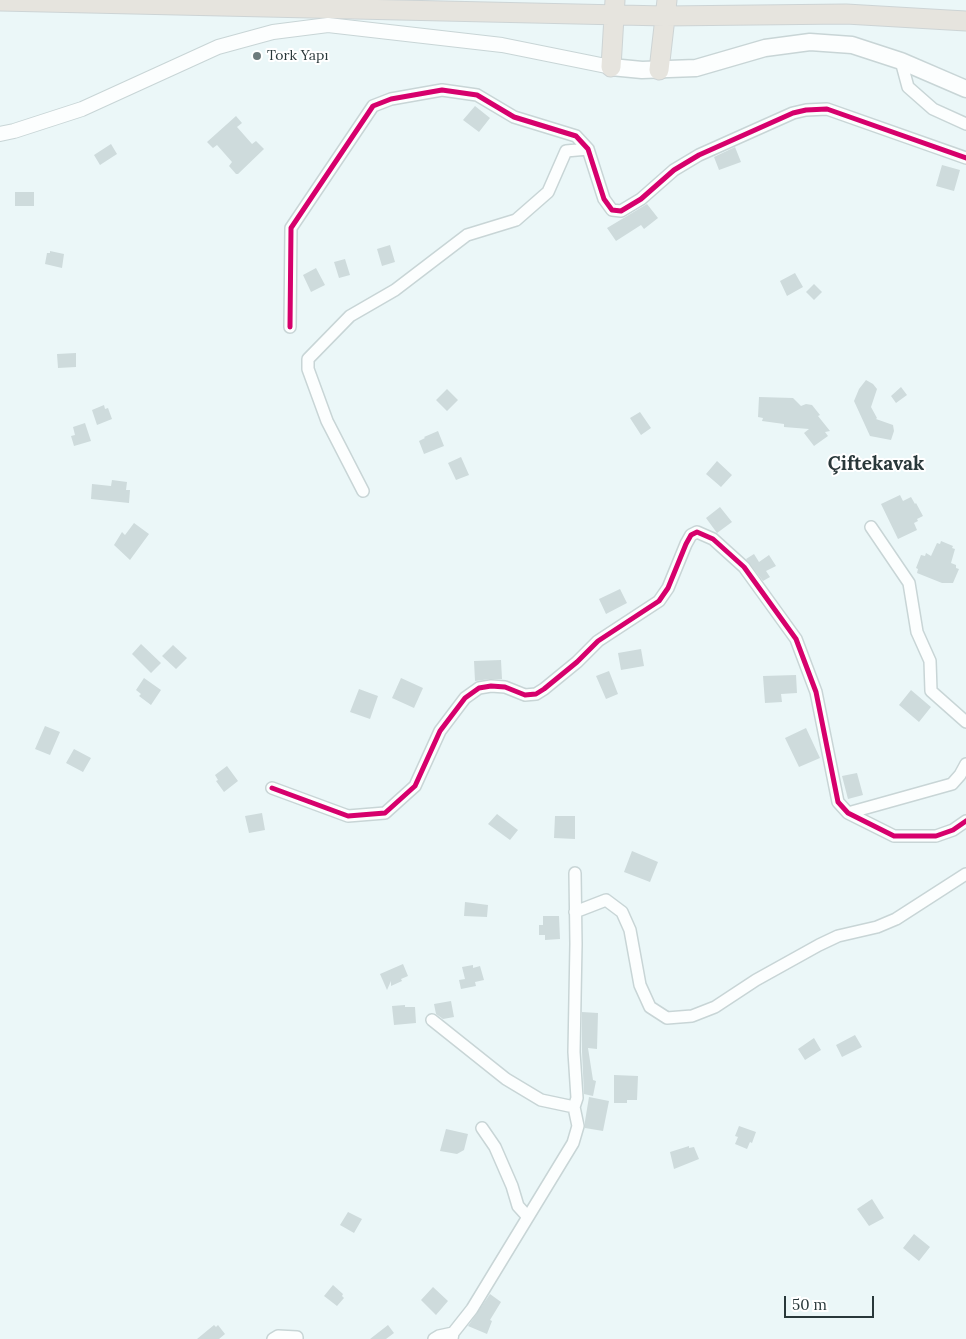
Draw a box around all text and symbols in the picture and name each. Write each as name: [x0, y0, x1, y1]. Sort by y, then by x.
place label: Tork Yapı: [267, 48, 328, 64]
marker: Tork Yapı: [251, 50, 263, 62]
district label: Çiftekavak: [828, 454, 924, 476]
scale bar: [786, 1286, 876, 1318]
text: 50 m: [792, 1295, 827, 1314]

